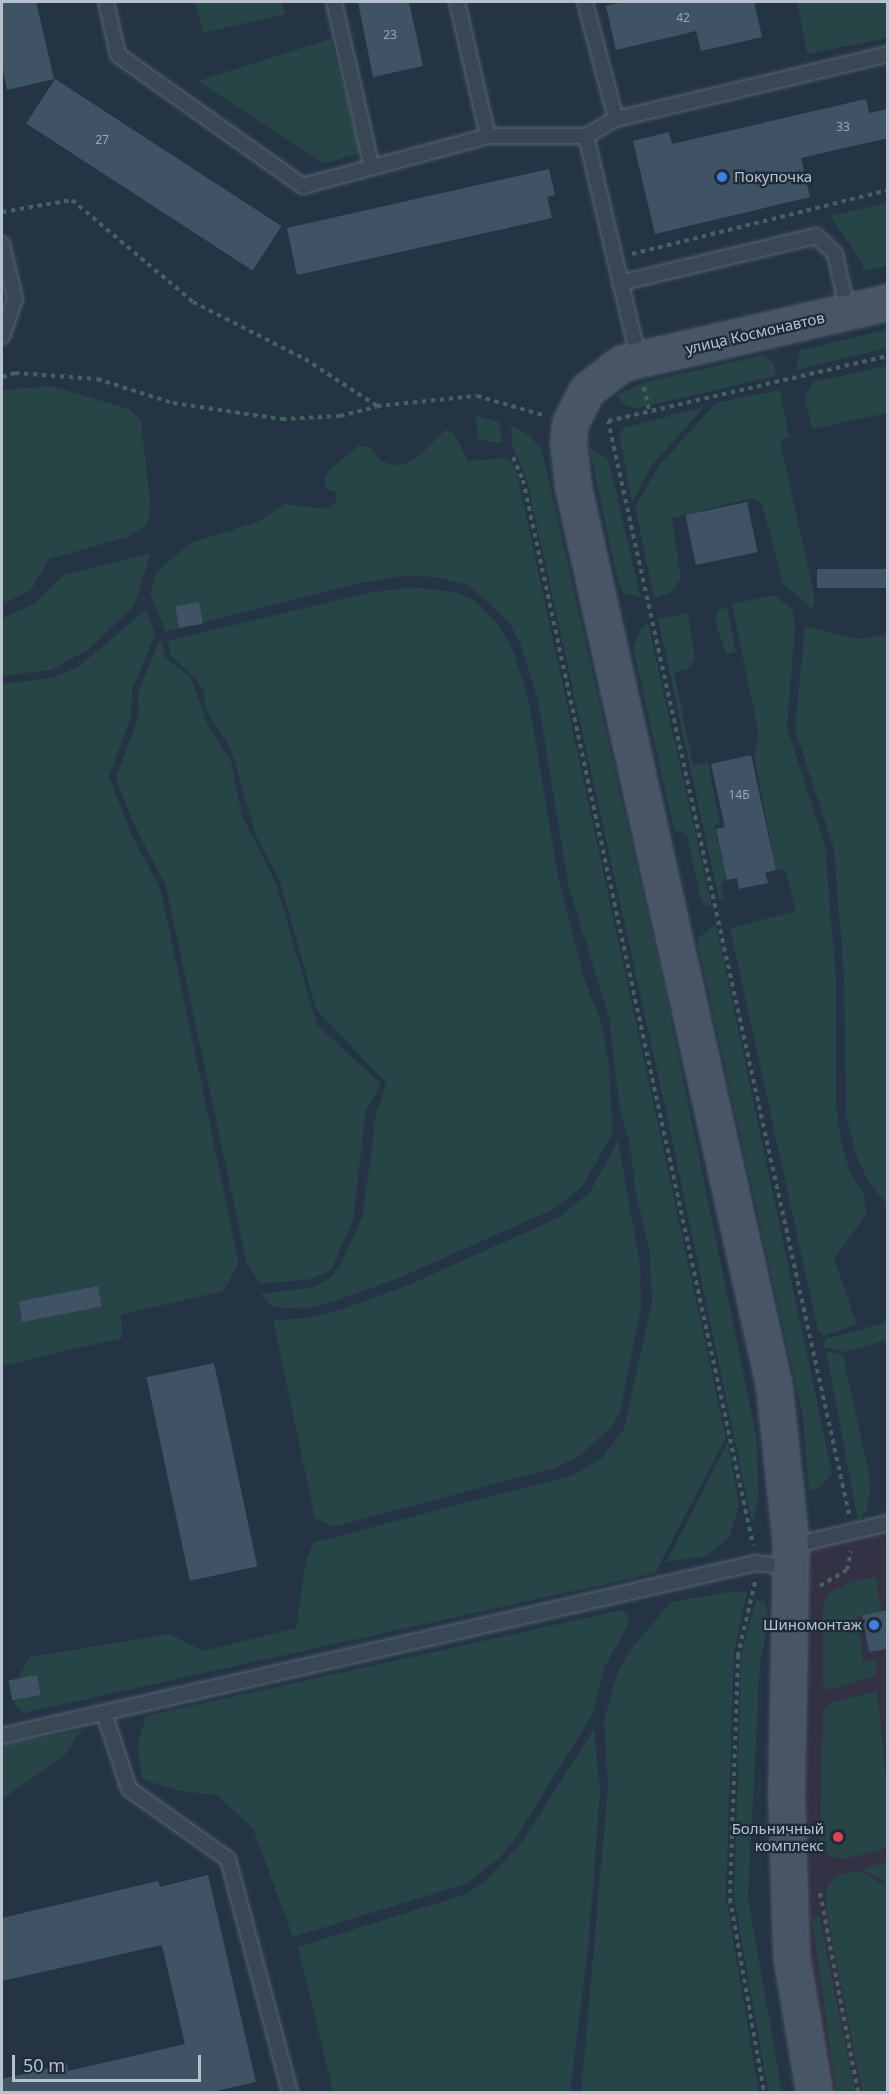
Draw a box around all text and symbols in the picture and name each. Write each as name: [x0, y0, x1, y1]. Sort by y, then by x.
house number: 42: [676, 11, 690, 25]
house number: 23: [383, 28, 397, 42]
house number: 33: [836, 120, 850, 134]
house number: 27: [95, 133, 109, 147]
place label: Покупочка: [734, 168, 812, 186]
marker: Покупочка: [715, 170, 729, 184]
street label: улица Космонавтов: [684, 308, 826, 358]
house number: 14Б: [728, 788, 750, 802]
place label: Шиномонтаж: [763, 1616, 862, 1634]
marker: Шиномонтаж: [867, 1618, 881, 1632]
place label: Больничный комплекс: [732, 1819, 824, 1854]
marker: Больничный комплекс: [829, 1828, 847, 1846]
scale bar: [15, 2043, 204, 2081]
text: 50 m: [23, 2053, 65, 2077]

